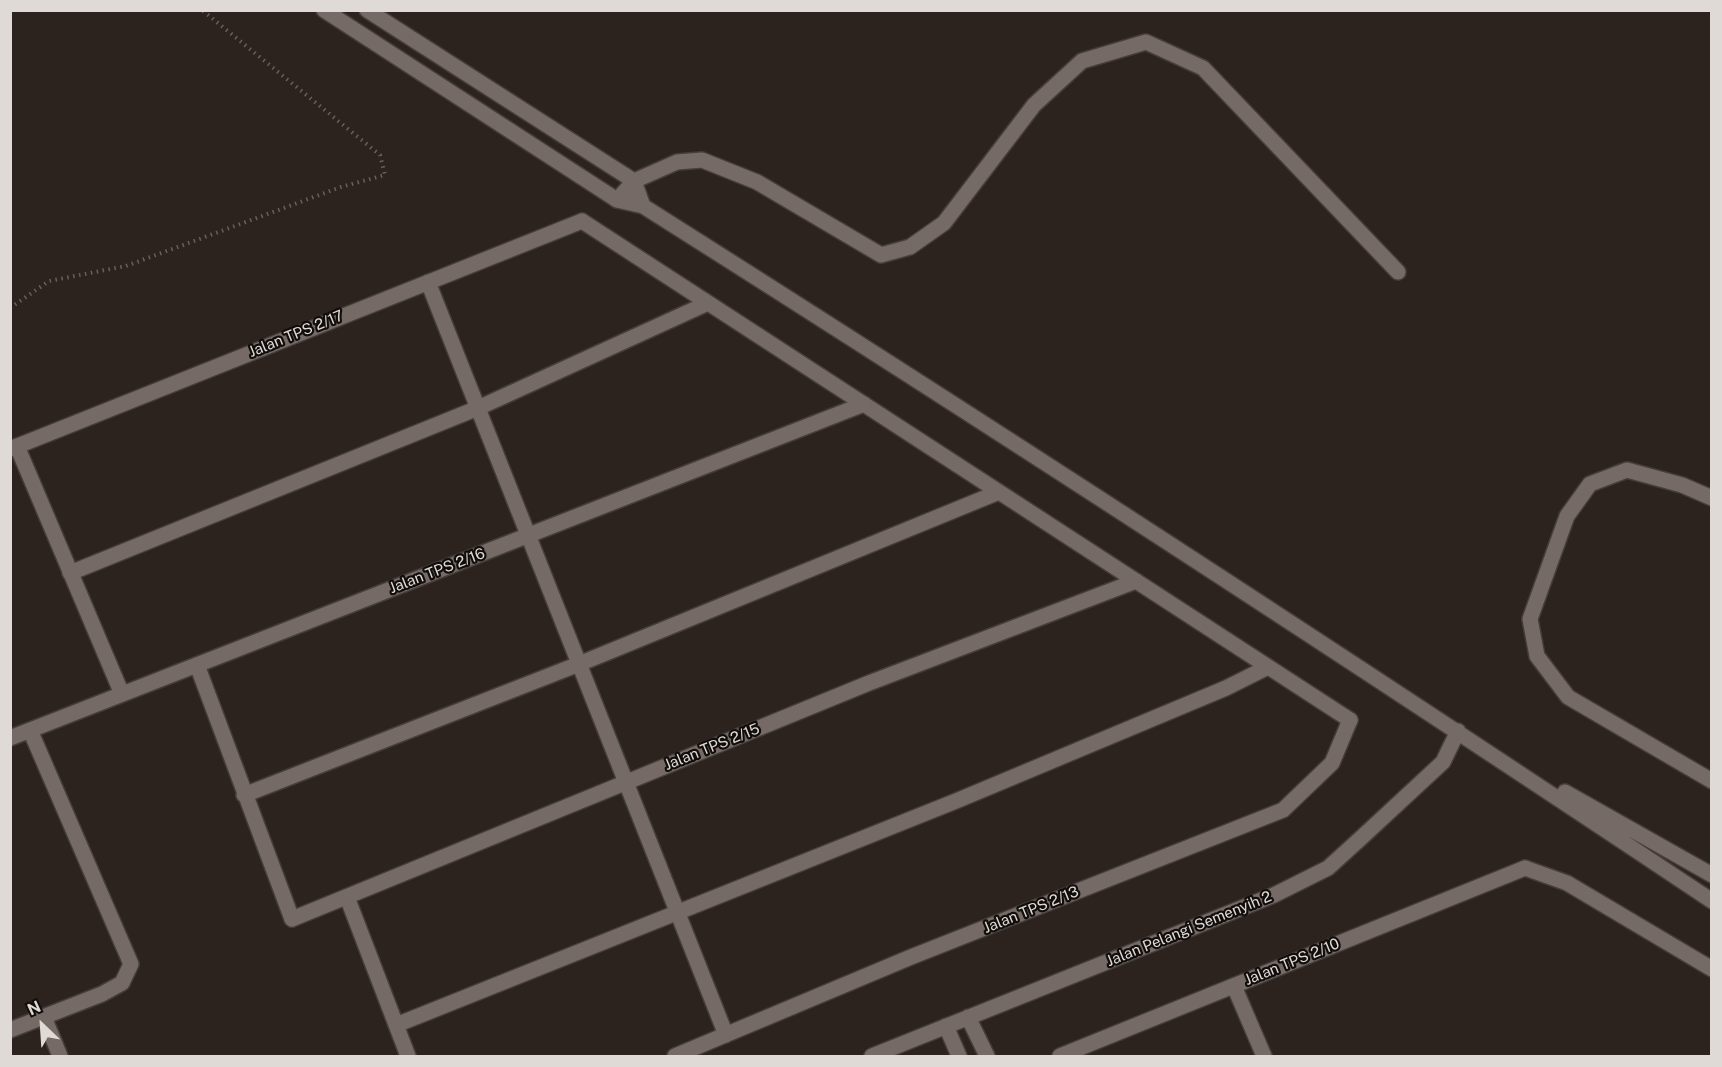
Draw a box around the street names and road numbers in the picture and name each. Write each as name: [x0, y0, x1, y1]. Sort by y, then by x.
street label: Jalan TPS 2/17: [246, 307, 346, 361]
street label: Jalan TPS 2/16: [387, 544, 487, 598]
street label: Jalan TPS 2/15: [662, 720, 762, 774]
street label: Jalan TPS 2/13: [981, 883, 1081, 937]
street label: Jalan Pelangi Semenyih 2: [1104, 888, 1274, 970]
street label: Jalan TPS 2/10: [1242, 935, 1342, 989]

